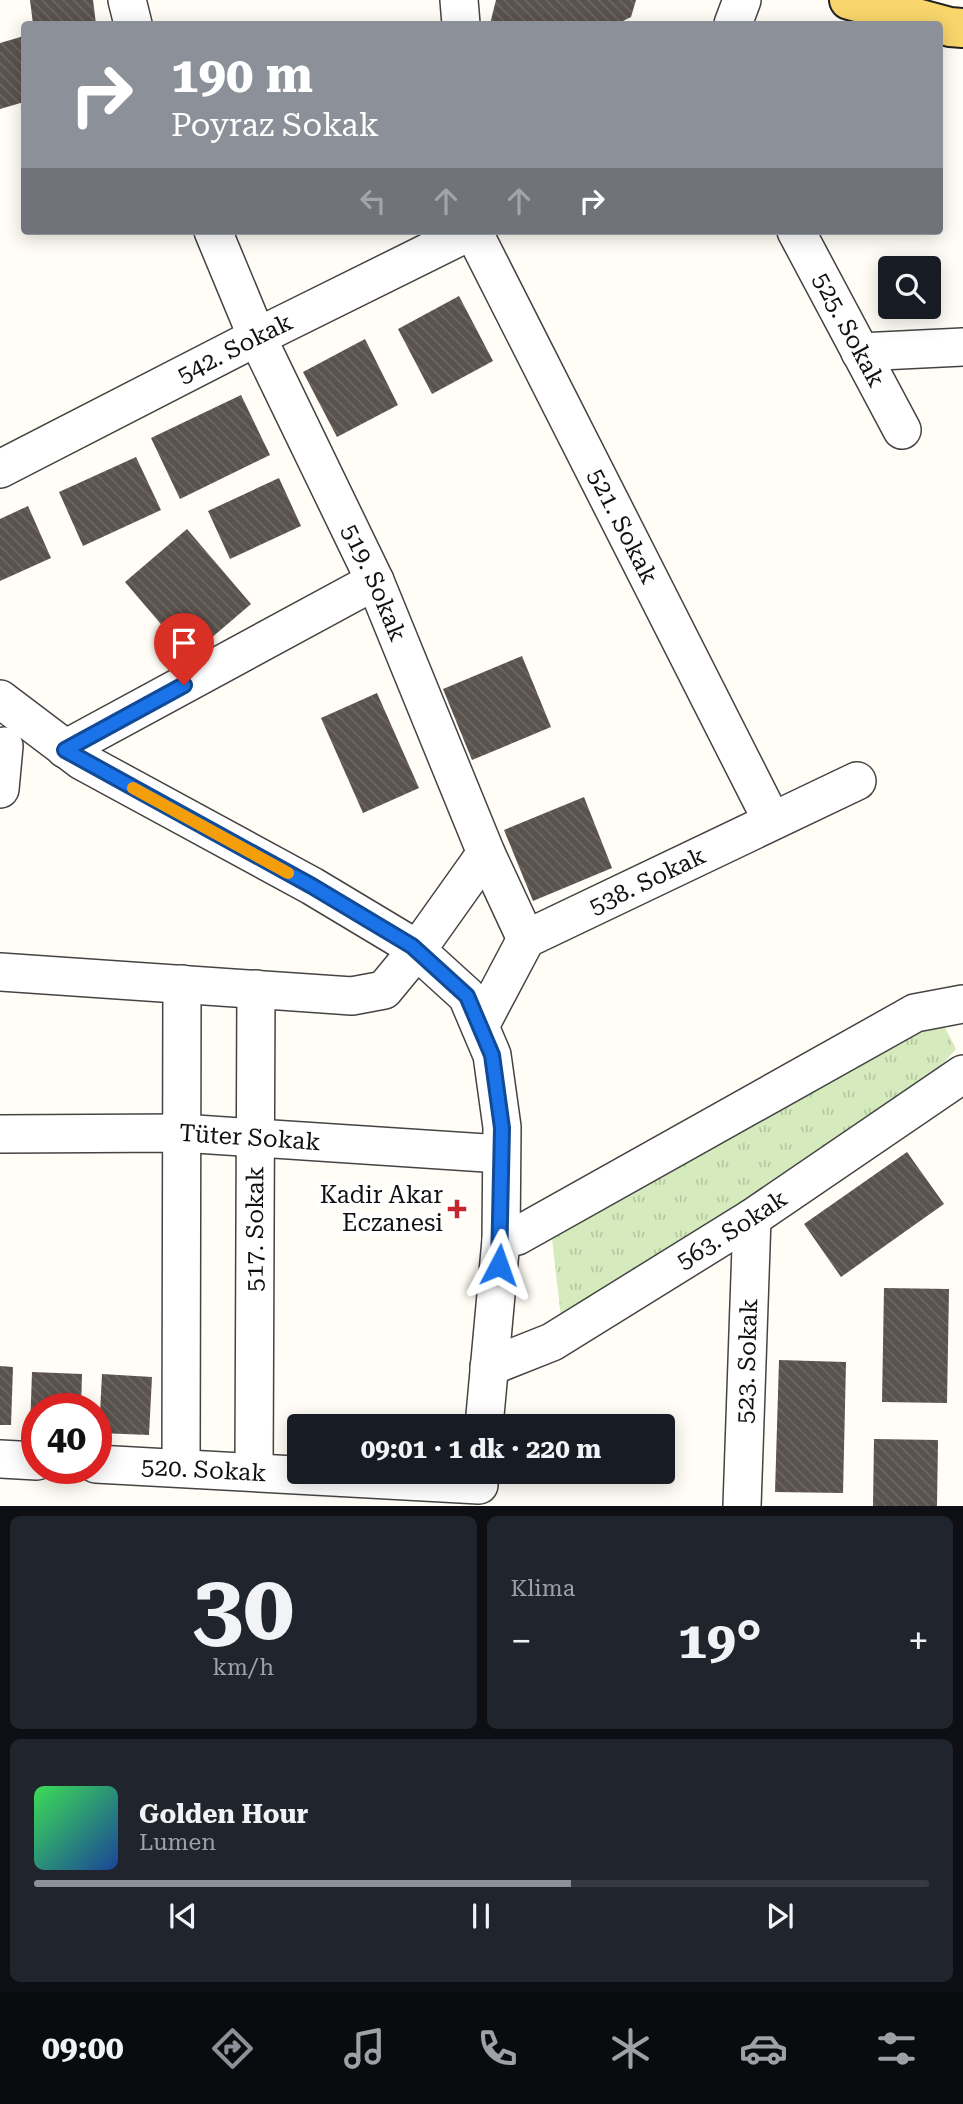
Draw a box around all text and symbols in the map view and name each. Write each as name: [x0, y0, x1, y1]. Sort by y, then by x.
text: 190 m: [171, 47, 313, 104]
icon: right: [56, 49, 147, 140]
text: Poyraz Sokak: [171, 106, 379, 144]
icon: left: [354, 182, 392, 220]
icon: ahead: [427, 182, 465, 220]
icon: ahead: [500, 182, 538, 220]
icon: right: [573, 182, 611, 220]
map controls: [878, 256, 941, 319]
button: search: [878, 256, 941, 319]
street label: 525. Sokak: [807, 268, 890, 392]
street label: 542. Sokak: [173, 308, 297, 389]
street label: 521. Sokak: [582, 464, 663, 588]
street label: 519. Sokak: [336, 520, 412, 645]
pin: [154, 613, 214, 685]
icon: arrive: [165, 624, 203, 662]
street label: 538. Sokak: [585, 841, 710, 921]
street label: Tüter Sokak: [178, 1119, 321, 1156]
street label: 517. Sokak: [241, 1166, 269, 1292]
place label: Kadir Akar Eczanesi: [320, 1181, 443, 1237]
street label: 563. Sokak: [672, 1184, 793, 1275]
marker: Kadir Akar Eczanesi: [449, 1201, 465, 1217]
position arrow: [462, 1228, 536, 1302]
street label: 523. Sokak: [731, 1298, 763, 1424]
speed limit sign: 40: [21, 1393, 112, 1484]
text: 09:01 · 1 dk · 220 m: [361, 1434, 601, 1464]
street label: 520. Sokak: [141, 1453, 267, 1487]
text: 30: [192, 1555, 294, 1661]
text: Klima: [511, 1575, 575, 1602]
text: 19°: [678, 1610, 762, 1671]
text: −: [511, 1619, 532, 1663]
text: +: [908, 1619, 929, 1663]
text: km/h: [212, 1654, 274, 1681]
text: Golden Hour: [139, 1799, 308, 1829]
text: Lumen: [139, 1829, 216, 1856]
icon: previous: [164, 1897, 202, 1935]
icon: pause: [462, 1897, 500, 1935]
icon: next: [761, 1897, 799, 1935]
icon: directions: [208, 2024, 257, 2073]
icon: music: [340, 2024, 389, 2073]
icon: phone: [473, 2024, 522, 2073]
icon: climate: [606, 2024, 655, 2073]
icon: car: [739, 2024, 788, 2073]
icon: filters: [872, 2024, 921, 2073]
text: 09:00: [42, 2029, 124, 2067]

